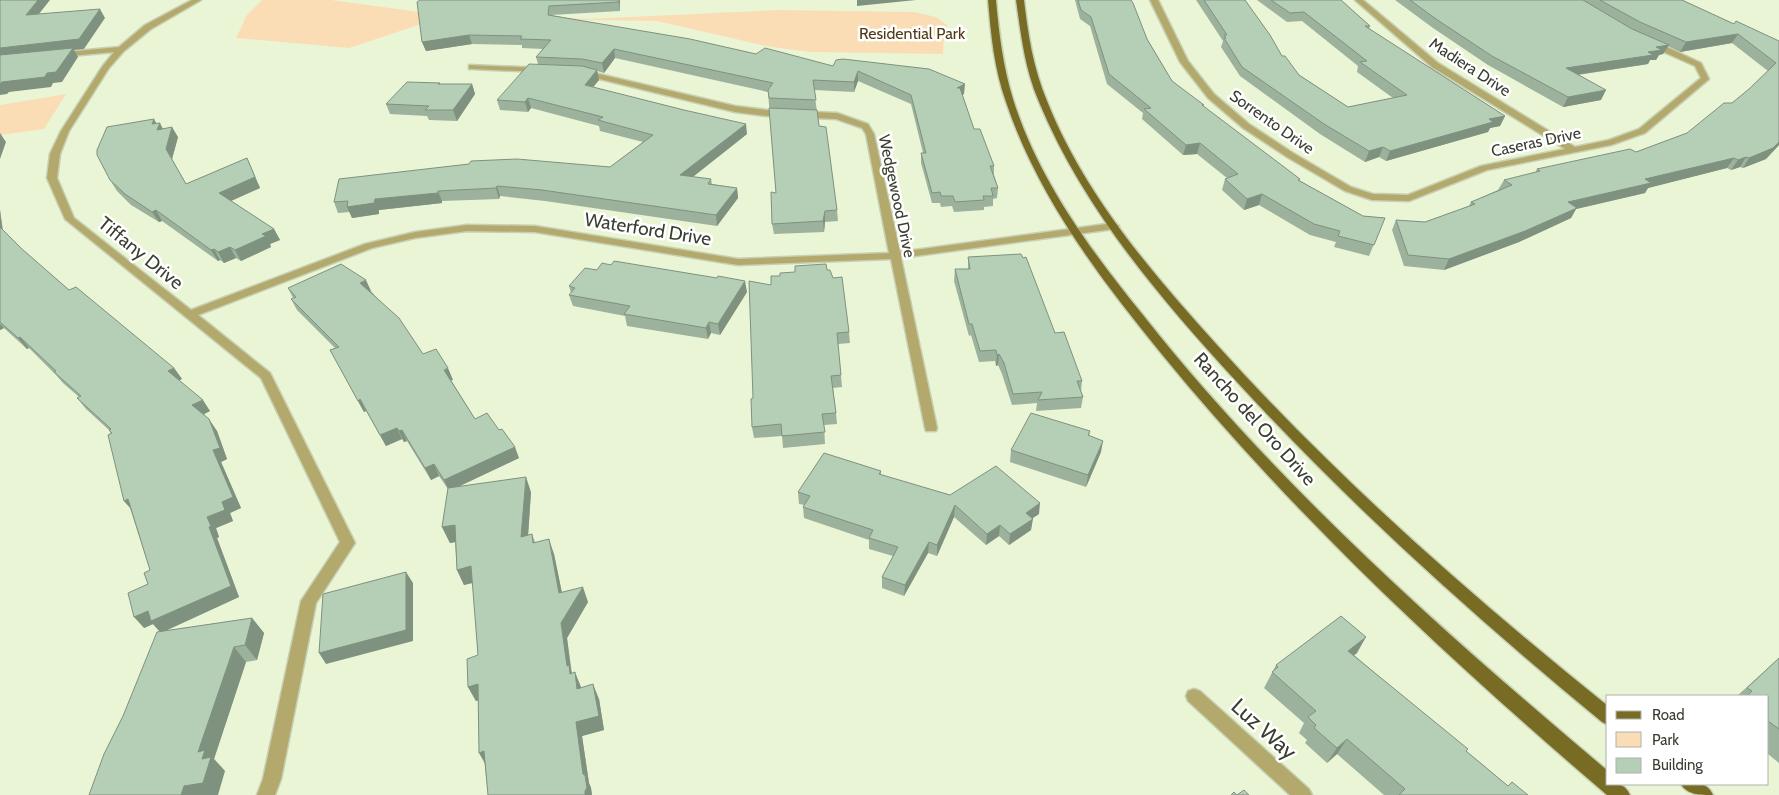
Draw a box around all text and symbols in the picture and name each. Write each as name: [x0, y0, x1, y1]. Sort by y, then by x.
park label: Residential Park: [859, 24, 966, 43]
street label: Madiera Drive: [1426, 34, 1514, 100]
street label: Sorrento Drive: [1226, 86, 1318, 158]
street label: Caseras Drive: [1489, 123, 1583, 161]
street label: Wedgewood Drive: [875, 133, 919, 259]
street label: Waterford Drive: [583, 208, 713, 250]
street label: Tiffany Drive: [94, 212, 188, 294]
street label: Rancho del Oro Drive: [1189, 348, 1321, 491]
street label: Luz Way: [1226, 693, 1302, 765]
legend: [1606, 695, 1769, 785]
text: Road: [1652, 706, 1685, 724]
text: Park: [1652, 731, 1679, 749]
text: Building: [1652, 756, 1703, 774]

